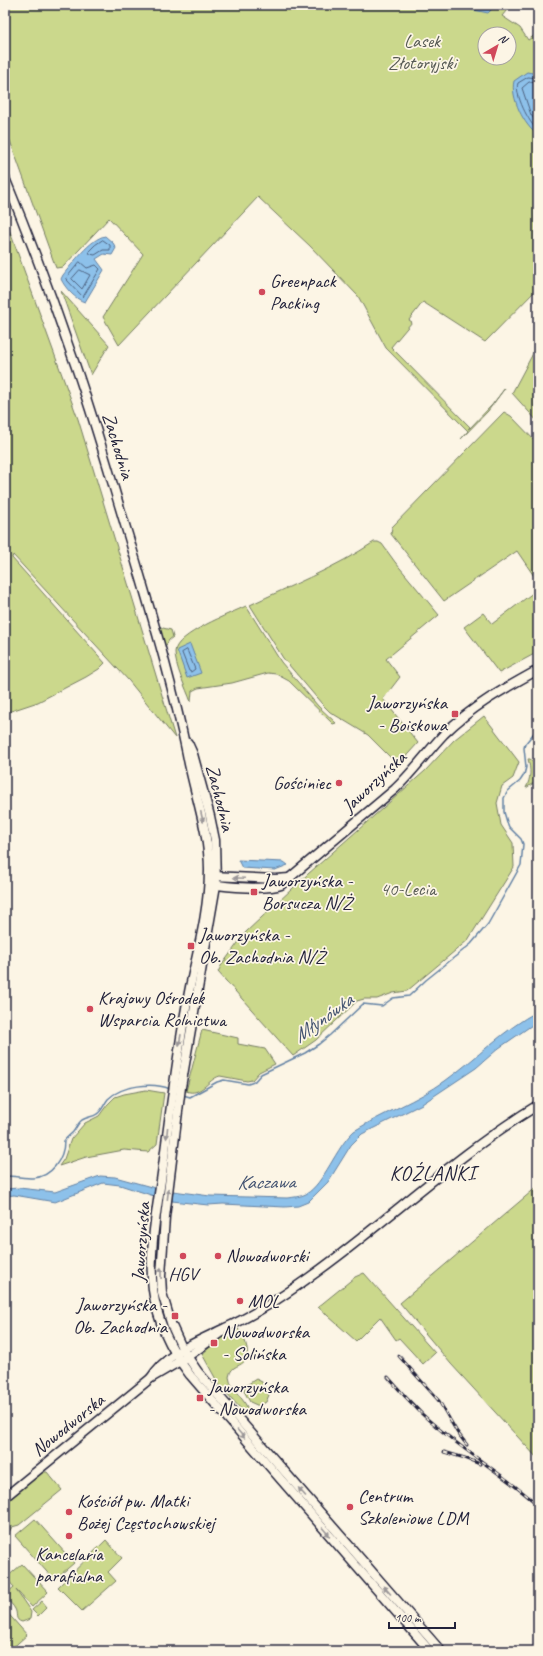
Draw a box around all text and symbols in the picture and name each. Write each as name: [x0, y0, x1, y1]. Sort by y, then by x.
north arrow: [477, 26, 517, 66]
park label: Lasek Złotoryjski: [388, 29, 458, 75]
text: N: [496, 31, 512, 47]
place label: Greenpack Packing: [270, 269, 337, 315]
marker: Greenpack Packing: [257, 287, 267, 297]
street label: Zachodnia: [97, 410, 140, 484]
place label: Jaworzyńska - Boiskowa: [366, 691, 449, 737]
marker: Jaworzyńska - Boiskowa: [450, 709, 460, 719]
street label: Jaworzyńska: [336, 745, 413, 819]
street label: Zachodnia: [200, 762, 240, 835]
place label: Gościniec: [273, 771, 332, 795]
marker: Gościniec: [334, 778, 344, 788]
one-way arrow: [199, 811, 205, 823]
place label: Jaworzyńska - Borsucza N/Ż: [261, 869, 355, 915]
one-way arrow: [232, 875, 245, 881]
park label: 40-Lecia: [380, 877, 438, 901]
marker: Jaworzyńska - Borsucza N/Ż: [249, 887, 259, 897]
place label: Jaworzyńska - Ob. Zachodnia N/Ż: [198, 923, 328, 969]
marker: Jaworzyńska - Ob. Zachodnia N/Ż: [186, 941, 196, 951]
place label: Krajowy Ośrodek Wsparcia Rolnictwa: [98, 986, 228, 1032]
water label: Młynówka: [288, 987, 360, 1048]
marker: Krajowy Ośrodek Wsparcia Rolnictwa: [85, 1004, 95, 1014]
one-way arrow: [177, 1034, 183, 1046]
one-way arrow: [164, 1127, 170, 1139]
district label: KOŹLANKI: [390, 1161, 480, 1186]
water label: Kaczawa: [237, 1169, 298, 1195]
one-way arrow: [164, 1188, 171, 1200]
street label: Jaworzyńska: [126, 1200, 156, 1284]
place label: Nowodworski: [226, 1244, 311, 1268]
marker: HGV: [178, 1251, 188, 1261]
marker: Nowodworski: [213, 1251, 223, 1261]
place label: HGV: [168, 1262, 201, 1286]
one-way arrow: [158, 1266, 164, 1279]
place label: MOL: [248, 1289, 280, 1313]
place label: Jaworzyńska - Ob. Zachodnia: [73, 1293, 169, 1339]
marker: MOL: [235, 1296, 245, 1306]
marker: Jaworzyńska - Ob. Zachodnia: [170, 1311, 180, 1321]
place label: Nowodworska - Solińska: [222, 1320, 311, 1366]
marker: Nowodworska - Solińska: [209, 1338, 219, 1348]
place label: Jaworzyńska - Nowodworska: [207, 1375, 307, 1421]
street label: Nowodworska: [27, 1387, 111, 1462]
marker: Jaworzyńska - Nowodworska: [195, 1393, 205, 1403]
one-way arrow: [236, 1429, 245, 1439]
place label: Centrum Szkoleniowe LDM: [358, 1484, 470, 1530]
one-way arrow: [297, 1487, 307, 1497]
place label: Kościół pw. Matki Bożej Częstochowskiej: [77, 1489, 217, 1535]
marker: Centrum Szkoleniowe LDM: [345, 1502, 355, 1512]
marker: Kościół pw. Matki Bożej Częstochowskiej: [64, 1507, 74, 1517]
one-way arrow: [321, 1527, 331, 1537]
marker: Kancelaria parafialna: [64, 1531, 74, 1541]
place label: Kancelaria parafialna: [35, 1542, 104, 1588]
one-way arrow: [383, 1585, 392, 1595]
scale bar: [389, 1604, 455, 1630]
text: 100 m: [395, 1610, 422, 1626]

